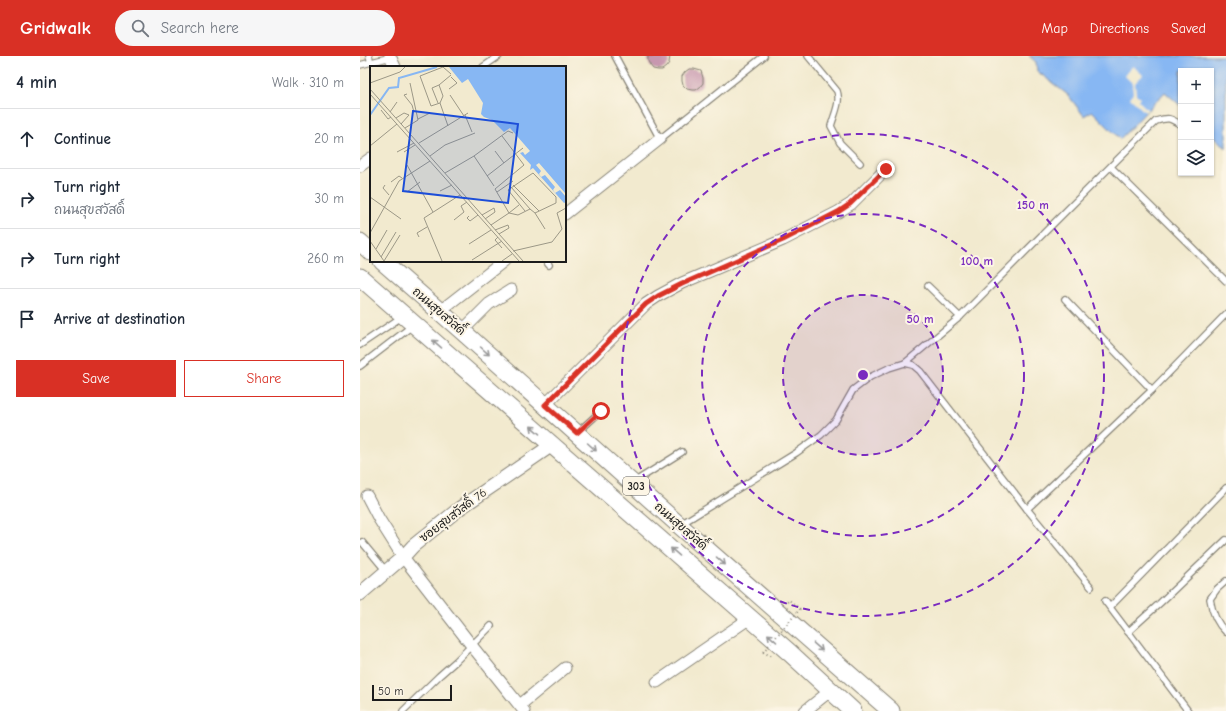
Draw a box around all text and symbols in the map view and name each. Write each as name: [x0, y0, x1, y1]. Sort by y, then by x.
search box: [115, 10, 395, 46]
text: Gridwalk: [20, 17, 91, 39]
icon: search: [129, 17, 151, 39]
text: Search here: [161, 19, 239, 37]
text: Map: [1041, 20, 1068, 37]
text: Directions: [1090, 20, 1149, 37]
text: Saved: [1171, 20, 1206, 37]
inset map: [370, 66, 566, 262]
map controls: [1178, 68, 1214, 176]
button: +: [1178, 68, 1214, 104]
text: 4 min: [16, 73, 57, 92]
text: Walk · 310 m: [272, 75, 344, 90]
button: −: [1178, 104, 1214, 140]
icon: ahead: [16, 128, 38, 150]
text: Continue: [54, 130, 111, 148]
text: 20 m: [314, 131, 344, 146]
button: layers: [1178, 140, 1214, 176]
route end: [877, 160, 895, 178]
text: Turn right: [54, 178, 120, 196]
icon: right: [16, 188, 38, 210]
text: 30 m: [314, 191, 344, 206]
text: 150 m: [1017, 198, 1049, 212]
text: ถนนสุขสวัสดิ์: [54, 202, 125, 217]
icon: right: [16, 248, 38, 270]
text: Turn right: [54, 250, 120, 268]
text: 260 m: [307, 251, 344, 266]
text: 100 m: [961, 254, 993, 268]
street label: ถนนสุขสวัสดิ์: [408, 281, 471, 339]
icon: arrive: [16, 308, 38, 330]
text: Arrive at destination: [54, 310, 185, 328]
text: 50 m: [906, 312, 934, 326]
one-way arrow: [431, 340, 442, 349]
one-way arrow: [479, 347, 490, 356]
button: Save: [16, 360, 176, 397]
button: Share: [184, 360, 344, 397]
centre of rings: [856, 368, 870, 382]
route start: [592, 402, 610, 420]
one-way arrow: [529, 425, 540, 434]
one-way arrow: [587, 442, 597, 452]
road number: 303: [623, 477, 649, 495]
street label: ซอยสุขสวัสดิ์ 76: [414, 482, 491, 546]
street label: ถนนสุขสวัสดิ์: [650, 496, 713, 554]
one-way arrow: [669, 548, 680, 557]
one-way arrow: [715, 557, 726, 566]
one-way arrow: [767, 633, 778, 642]
one-way arrow: [813, 642, 823, 651]
scale bar: [372, 683, 452, 702]
text: 50 m: [378, 685, 403, 698]

